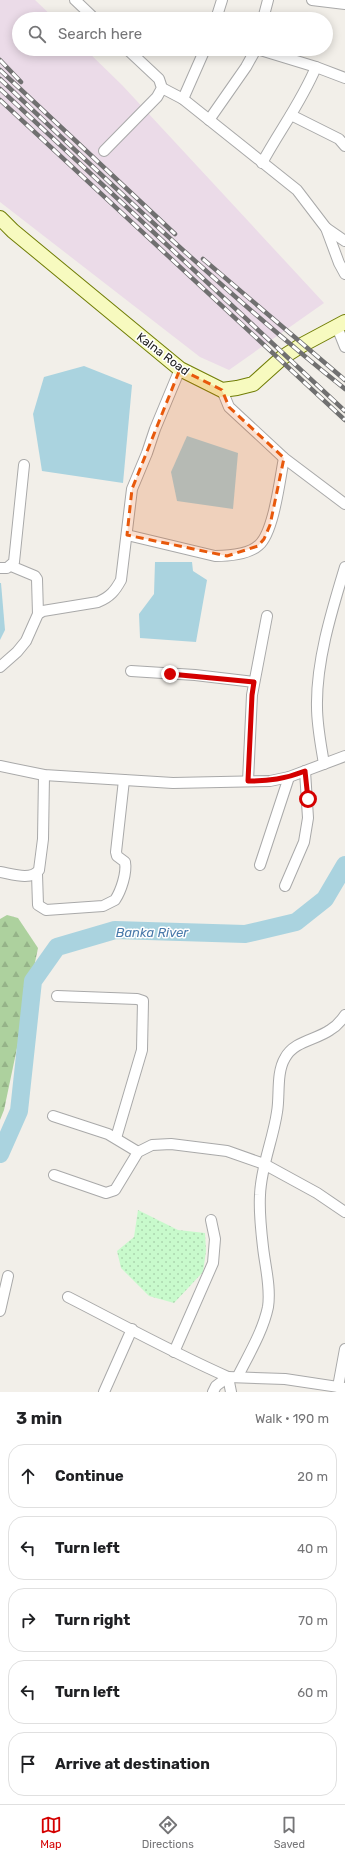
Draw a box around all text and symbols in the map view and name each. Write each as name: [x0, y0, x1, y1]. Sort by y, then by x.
search box: [12, 12, 333, 56]
icon: search: [26, 23, 48, 45]
text: Search here: [58, 25, 142, 43]
street label: Kalna Road: [134, 330, 192, 378]
route end: [161, 665, 179, 683]
route start: [299, 790, 317, 808]
water label: Banka River: [116, 925, 189, 940]
text: 3 min: [16, 1408, 62, 1428]
text: Walk · 190 m: [255, 1411, 329, 1426]
icon: ahead: [17, 1465, 39, 1487]
text: Continue: [55, 1467, 124, 1485]
text: 20 m: [297, 1469, 328, 1484]
icon: left: [17, 1537, 39, 1559]
text: Turn left: [55, 1539, 120, 1557]
text: 40 m: [297, 1541, 328, 1556]
icon: right: [17, 1609, 39, 1631]
text: Turn right: [55, 1611, 130, 1629]
text: 70 m: [298, 1613, 328, 1628]
icon: left: [17, 1681, 39, 1703]
text: Turn left: [55, 1683, 120, 1701]
text: 60 m: [297, 1685, 328, 1700]
icon: arrive: [17, 1753, 39, 1775]
text: Arrive at destination: [55, 1755, 210, 1773]
tab: Map: [40, 1814, 62, 1851]
tab: Directions: [142, 1814, 194, 1851]
tab: Saved: [274, 1814, 305, 1851]

